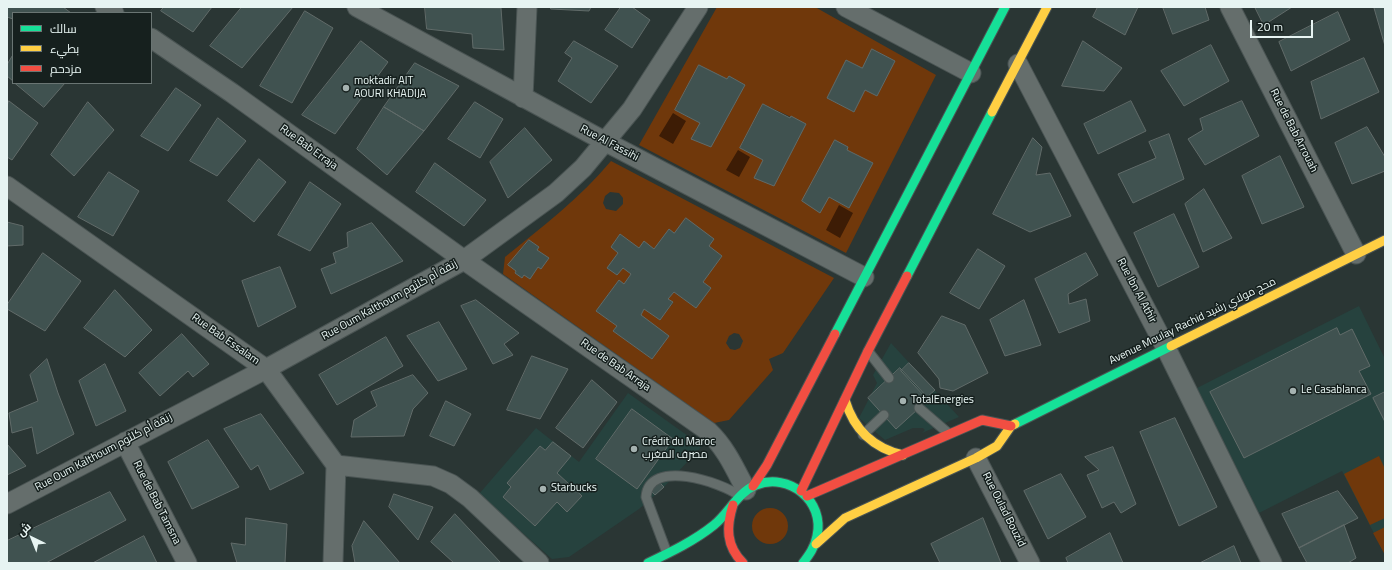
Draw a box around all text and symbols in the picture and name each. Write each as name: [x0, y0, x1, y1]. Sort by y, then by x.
legend: [12, 12, 152, 84]
scale bar: [1252, 12, 1315, 38]
text: 20 m: [1257, 15, 1283, 38]
text: سالك: [50, 17, 77, 40]
text: بطيء: [50, 37, 79, 60]
text: مزدحم: [50, 57, 82, 80]
place label: moktadir AIT AOURI KHADIJA: [354, 75, 426, 101]
marker: moktadir AIT AOURI KHADIJA: [341, 83, 351, 93]
street label: Rue de Bab Arrouah: [1266, 87, 1320, 175]
street label: Rue Bab Erraja: [277, 123, 339, 173]
street label: Rue Al Fassihi: [577, 123, 641, 165]
street label: Rue Ibn Al Athir: [1113, 256, 1159, 326]
street label: Rue Oum Kalthoum زنقة أم كلثوم: [320, 258, 460, 344]
street label: Avenue Moulay Rachid محج مولاي رشيد: [1107, 276, 1279, 368]
street label: Rue Bab Essalam: [188, 312, 262, 368]
street label: Rue de Bab Arraja: [577, 337, 653, 395]
place label: Le Casablanca: [1301, 384, 1366, 398]
marker: Le Casablanca: [1288, 386, 1298, 396]
place label: TotalEnergies: [911, 394, 974, 408]
marker: TotalEnergies: [898, 396, 908, 406]
street label: Rue Oum Kalthoum زنقة أم كلثوم: [33, 411, 175, 495]
place label: Crédit du Maroc مصرف المغرب: [642, 436, 715, 462]
marker: Crédit du Maroc مصرف المغرب: [629, 444, 639, 454]
street label: Rue de Bab Tamsna: [129, 459, 183, 547]
street label: Rue Oulad Bouzid: [979, 471, 1027, 549]
place label: Starbucks: [551, 482, 597, 496]
marker: Starbucks: [538, 484, 548, 494]
text: ش: [12, 517, 36, 541]
north arrow: [12, 518, 52, 558]

